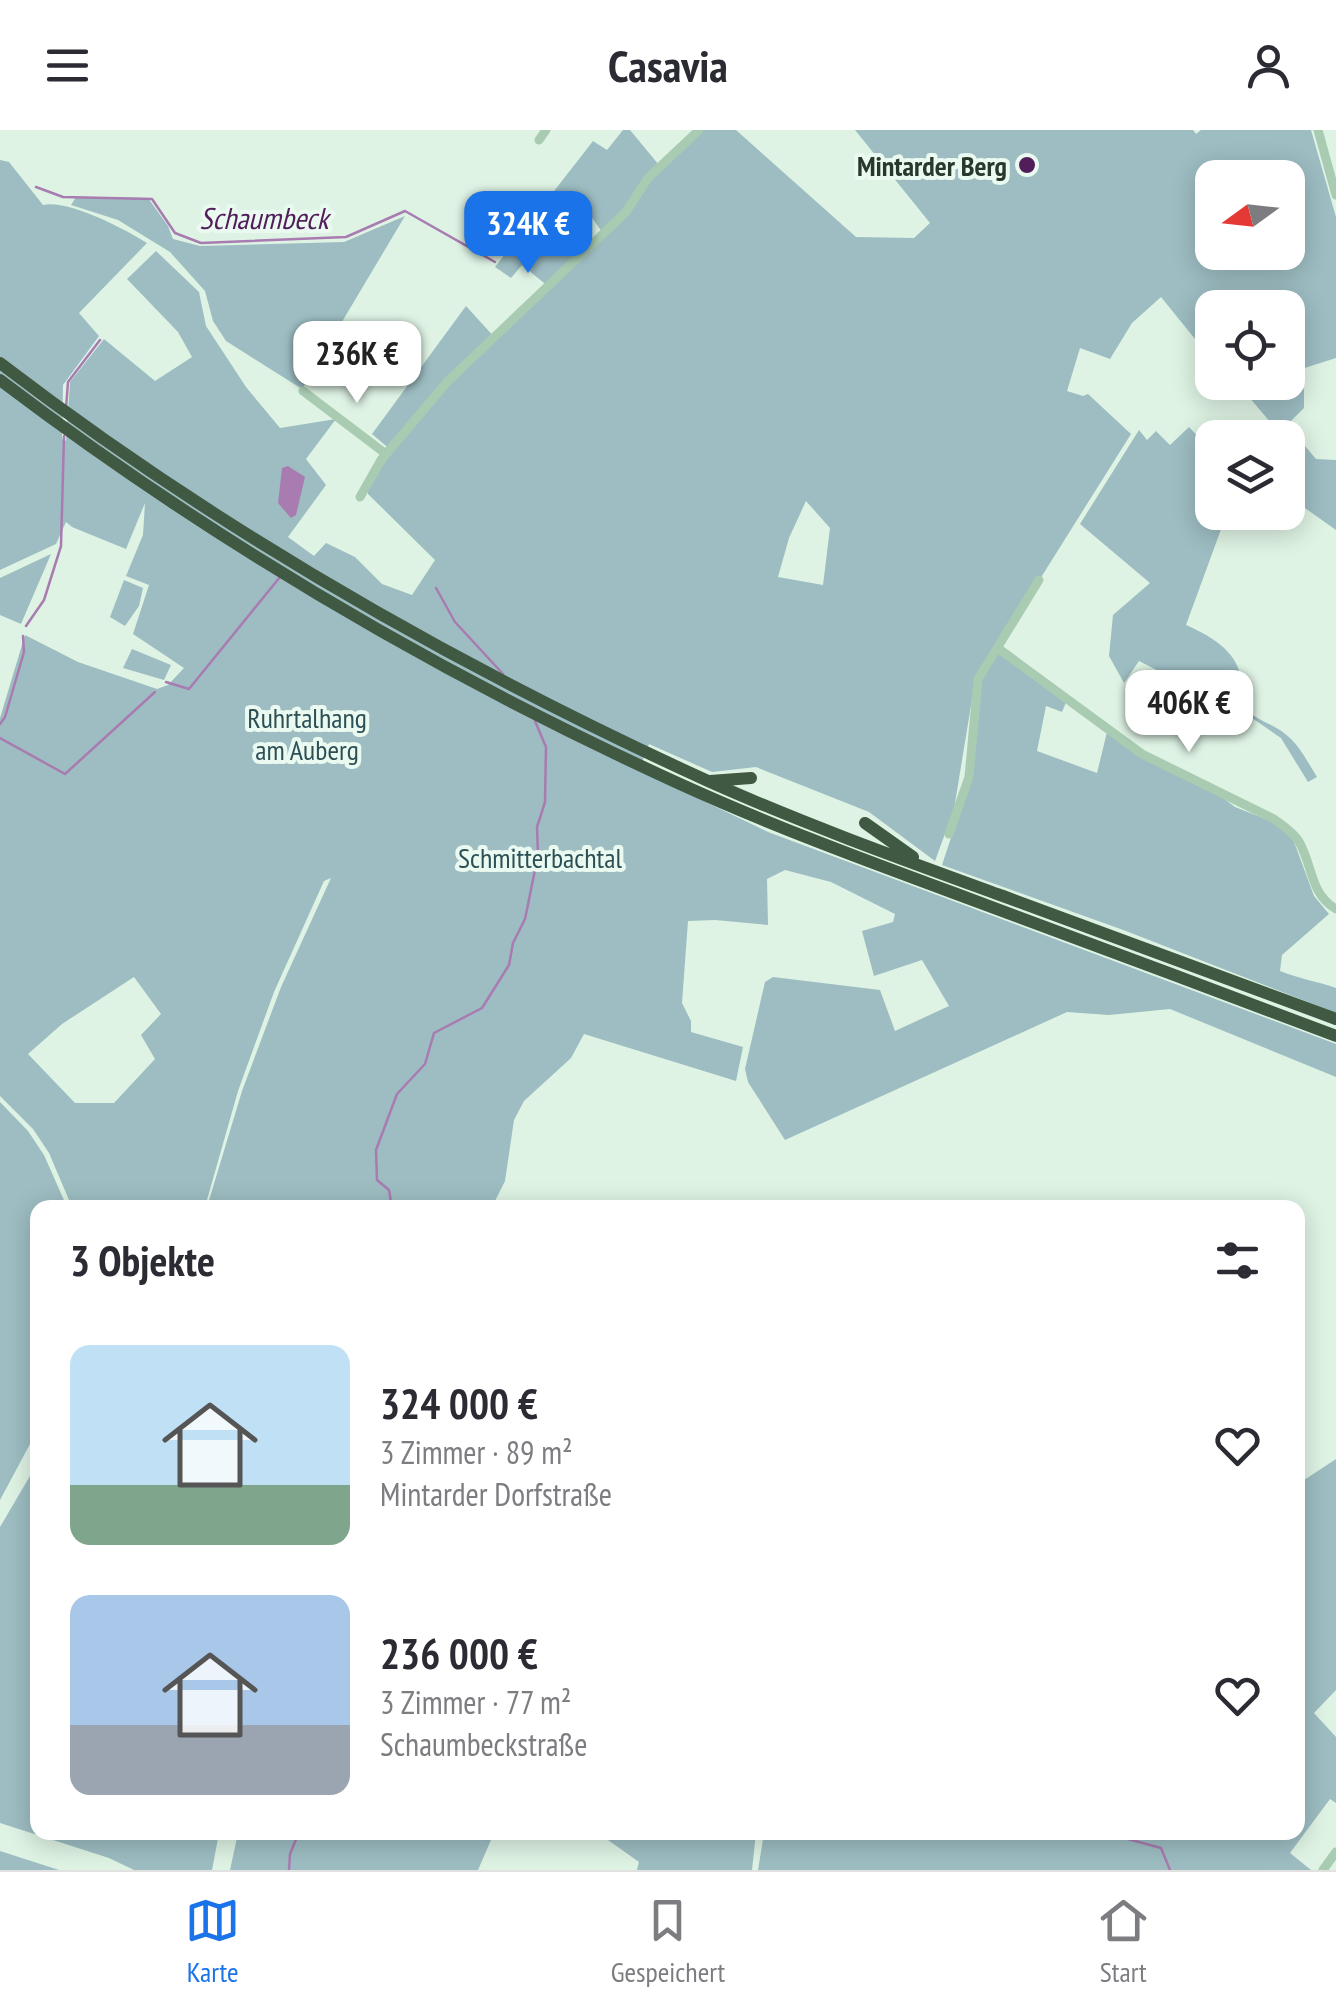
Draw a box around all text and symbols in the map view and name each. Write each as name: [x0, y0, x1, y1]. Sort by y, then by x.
text: Casavia: [608, 36, 728, 94]
icon: menu: [40, 38, 95, 93]
icon: person: [1241, 38, 1296, 93]
place label: Mintarder Berg: [857, 147, 1007, 184]
marker: Mintarder Berg: [1016, 154, 1038, 176]
north arrow: [1195, 160, 1305, 270]
map controls: [1195, 160, 1305, 530]
pin: 324K €: [447, 191, 609, 276]
water label: Schaumbeck: [200, 198, 332, 237]
text: 324K €: [486, 202, 570, 244]
button: locate: [1195, 290, 1305, 400]
pin: 236K €: [276, 321, 438, 406]
text: 236K €: [315, 332, 399, 374]
button: layers: [1195, 420, 1305, 530]
pin: 406K €: [1108, 670, 1270, 755]
text: 406K €: [1147, 681, 1231, 723]
park label: Ruhrtalhang am Auberg: [247, 699, 367, 768]
park label: Schmitterbachtal: [458, 839, 622, 876]
text: 3 Objekte: [70, 1233, 215, 1288]
icon: filters: [1210, 1233, 1265, 1288]
text: 324 000 €: [380, 1376, 538, 1431]
icon: home: [150, 1385, 270, 1505]
icon: heart: [1210, 1418, 1265, 1473]
text: 3 Zimmer · 89 m²: [380, 1431, 573, 1473]
text: Mintarder Dorfstraße: [380, 1473, 612, 1515]
text: 236 000 €: [380, 1626, 538, 1681]
icon: home: [150, 1635, 270, 1755]
icon: heart: [1210, 1668, 1265, 1723]
text: 3 Zimmer · 77 m²: [380, 1681, 571, 1723]
text: Schaumbeckstraße: [380, 1723, 587, 1765]
tab: Karte: [185, 1893, 240, 1990]
tab: Gespeichert: [611, 1893, 725, 1990]
tab: Start: [1096, 1893, 1151, 1990]

